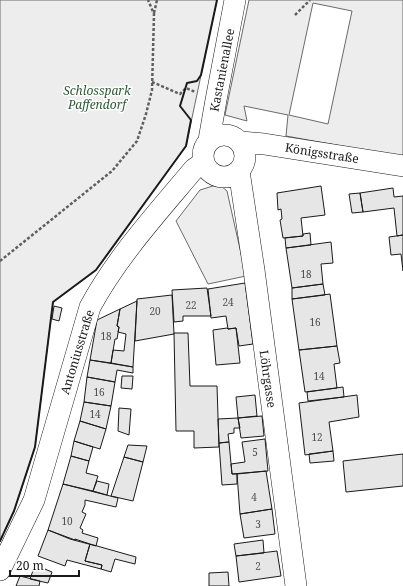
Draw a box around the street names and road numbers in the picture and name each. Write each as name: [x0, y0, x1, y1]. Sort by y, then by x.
street label: Kastanienallee: [206, 27, 238, 113]
street label: Königsstraße: [284, 139, 360, 167]
street label: Antoniusstraße: [56, 307, 98, 397]
street label: Löhrgasse: [256, 349, 280, 409]

